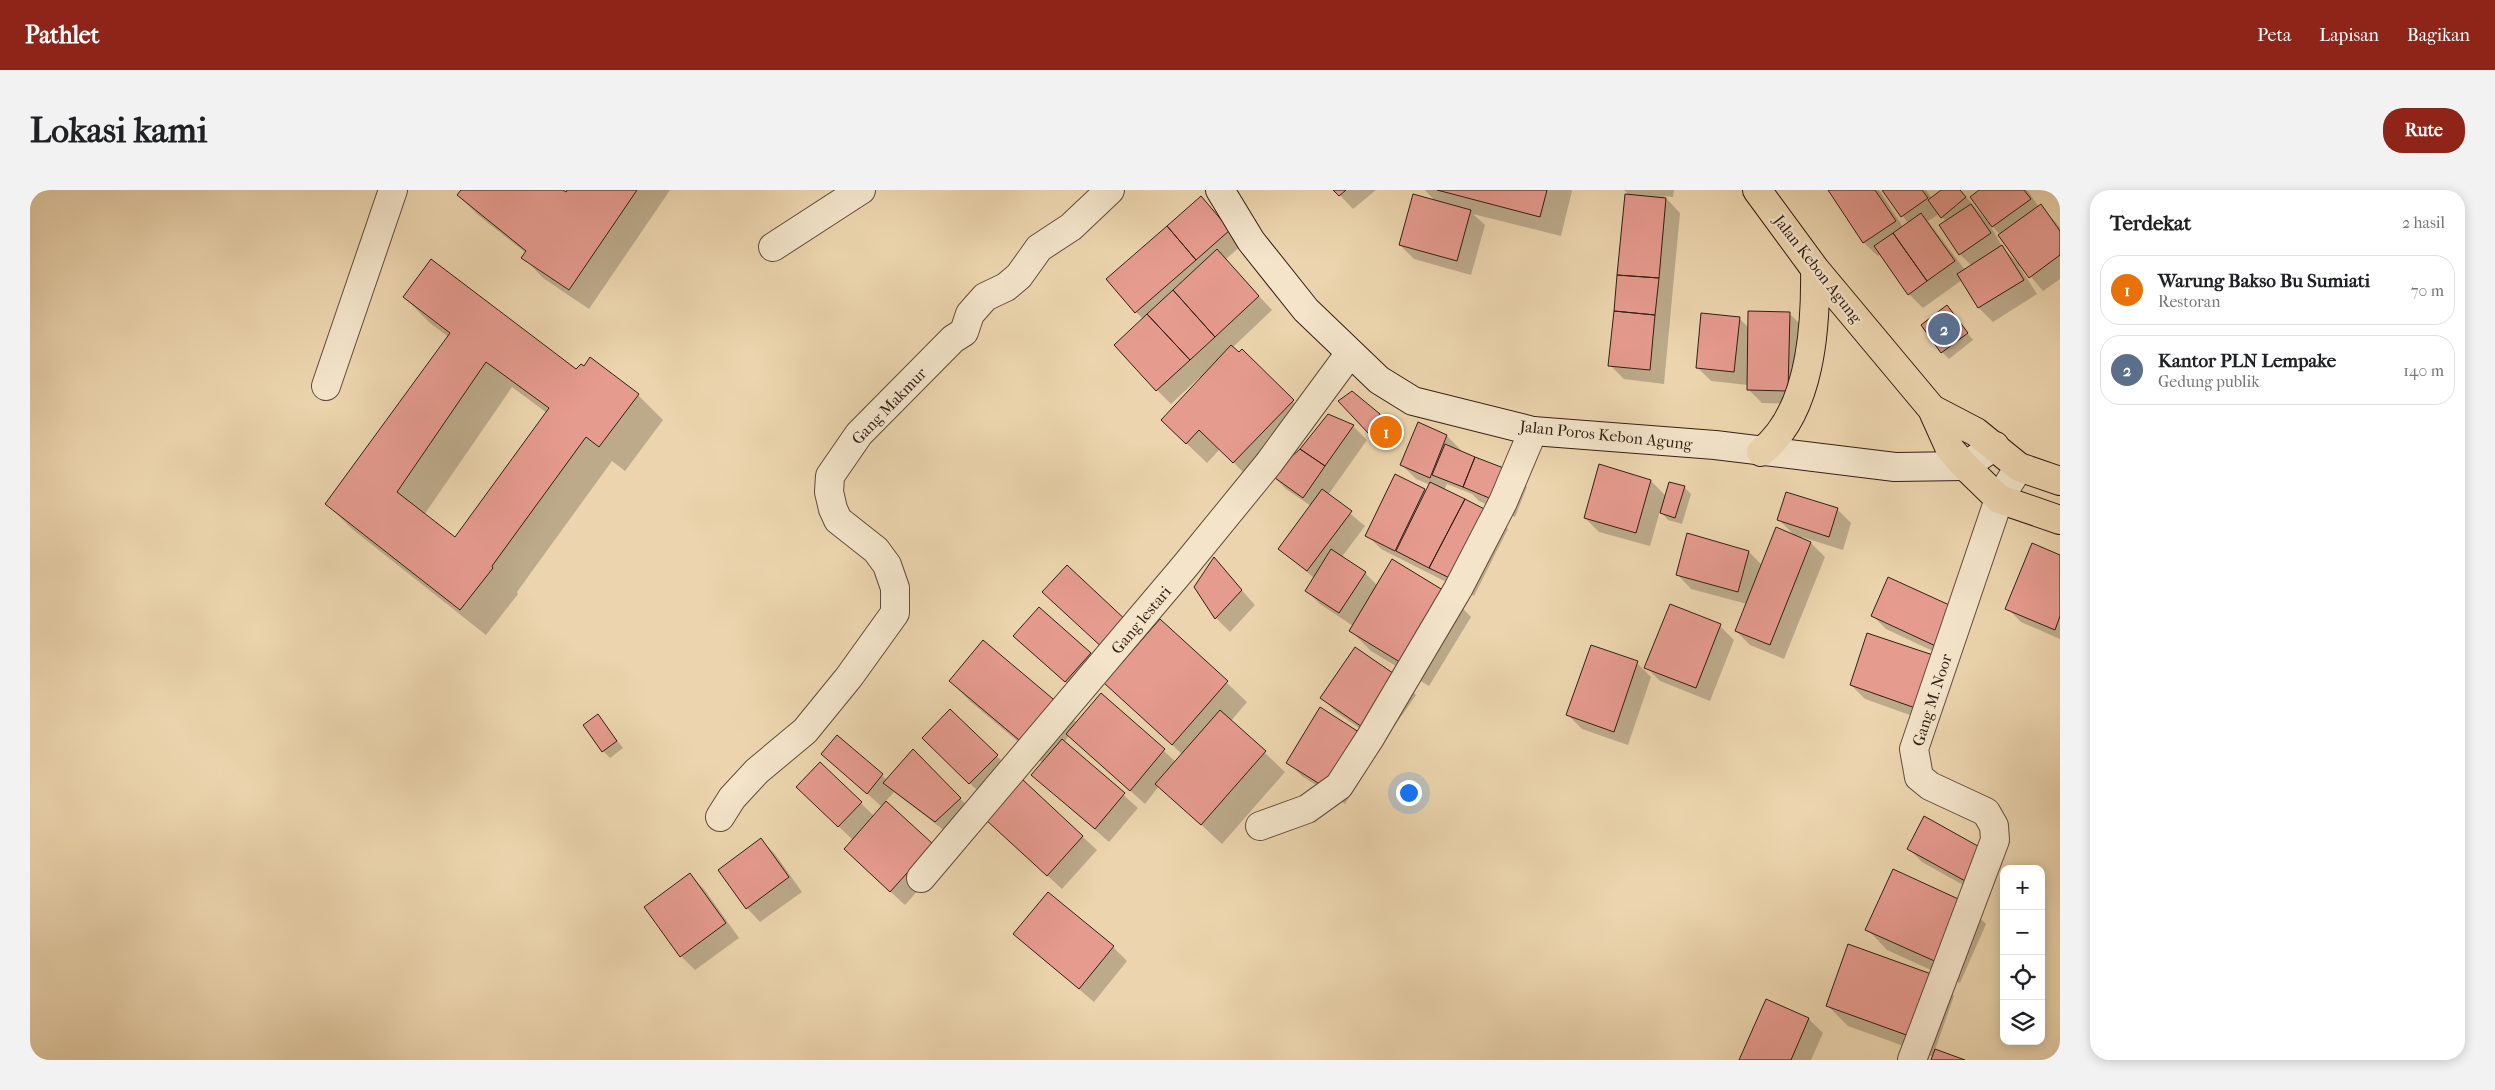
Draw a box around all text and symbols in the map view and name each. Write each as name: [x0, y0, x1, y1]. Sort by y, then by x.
text: Pathlet: [25, 21, 99, 49]
text: Peta: [2257, 25, 2291, 46]
text: Lapisan: [2319, 25, 2379, 46]
text: Bagikan: [2407, 25, 2470, 46]
button: Rute: [2383, 108, 2465, 153]
text: Lokasi kami: [30, 110, 207, 151]
street label: Jalan Kebon Agung: [1769, 210, 1866, 327]
text: Terdekat: [2110, 211, 2191, 235]
text: 2 hasil: [2402, 213, 2445, 232]
text: Warung Bakso Bu Sumiati: [2158, 270, 2370, 292]
text: 1: [2124, 281, 2130, 300]
text: 70 m: [2411, 281, 2444, 300]
text: Restoran: [2158, 292, 2220, 311]
pin: 2: [1928, 310, 1960, 348]
text: Kantor PLN Lempake: [2158, 350, 2336, 372]
text: 2: [2123, 361, 2131, 380]
text: 140 m: [2403, 361, 2444, 380]
street label: Gang Makmur: [848, 364, 930, 448]
text: Gedung publik: [2158, 372, 2259, 391]
pin: 1: [1370, 413, 1402, 451]
street label: Jalan Poros Kebon Agung: [1517, 416, 1694, 454]
street label: Gang lestari: [1107, 582, 1175, 658]
street label: Gang M. Noor: [1908, 651, 1956, 749]
your location: [1396, 780, 1422, 806]
map controls: [2000, 865, 2045, 1045]
button: +: [2000, 865, 2045, 910]
button: −: [2000, 910, 2045, 955]
button: locate: [2000, 955, 2045, 1000]
button: layers: [2000, 1000, 2045, 1045]

